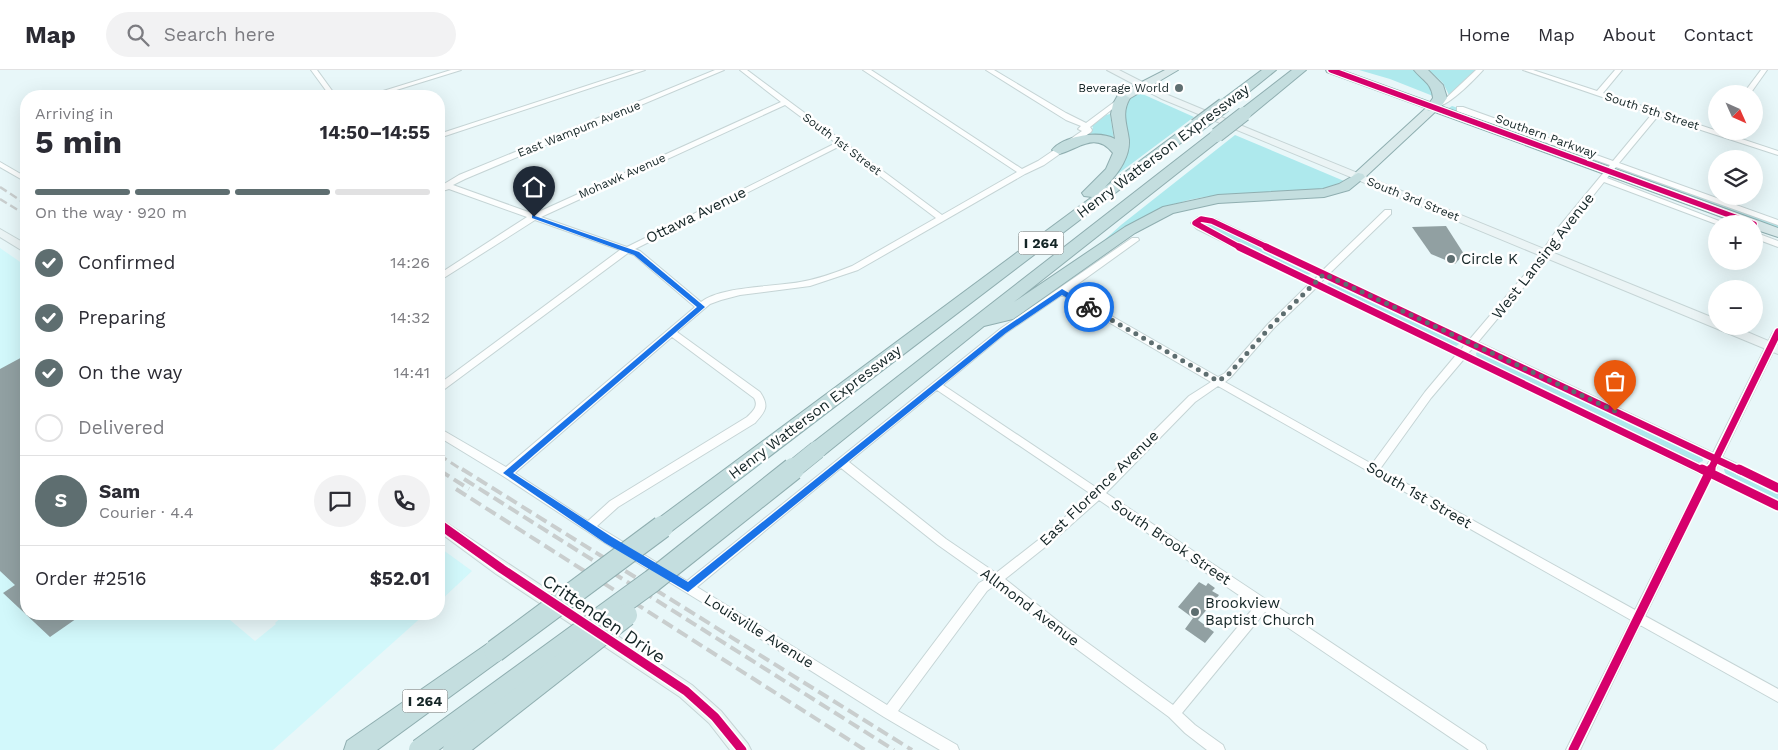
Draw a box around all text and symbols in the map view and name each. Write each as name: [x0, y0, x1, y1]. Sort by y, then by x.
search box: [106, 12, 456, 57]
text: Map: [25, 21, 76, 49]
icon: search: [124, 21, 152, 49]
text: Search here: [164, 23, 275, 46]
text: Home: [1459, 24, 1510, 45]
text: Map: [1538, 24, 1575, 45]
text: About: [1603, 24, 1655, 45]
text: Contact: [1683, 24, 1753, 45]
street label: Henry Watterson Expressway: [1073, 80, 1253, 222]
place label: Beverage World: [1078, 81, 1169, 95]
marker: Beverage World: [1173, 82, 1185, 94]
north arrow: [1708, 85, 1762, 140]
map controls: [1708, 85, 1763, 335]
street label: South 5th Street: [1603, 89, 1701, 133]
street label: East Wampum Avenue: [516, 98, 643, 160]
text: Arriving in: [35, 104, 113, 123]
street label: South 1st Street: [800, 110, 884, 178]
street label: Southern Parkway: [1494, 111, 1599, 161]
text: 14:50–14:55: [320, 121, 430, 144]
text: 5 min: [35, 123, 122, 161]
street label: Mohawk Avenue: [576, 150, 668, 202]
button: layers: [1708, 150, 1763, 205]
pin: [513, 166, 555, 217]
icon: home: [520, 173, 548, 201]
street label: South 3rd Street: [1365, 174, 1461, 224]
street label: Ottawa Avenue: [643, 183, 749, 247]
street label: West Lansing Avenue: [1488, 189, 1598, 323]
text: On the way · 920 m: [35, 203, 187, 222]
button: +: [1708, 215, 1763, 270]
road number: I 264: [1018, 232, 1064, 254]
icon: check: [35, 249, 63, 277]
place label: Circle K: [1461, 250, 1518, 268]
text: Confirmed: [78, 251, 175, 274]
text: 14:26: [390, 253, 430, 272]
marker: Circle K: [1445, 253, 1457, 265]
button: −: [1708, 280, 1763, 335]
courier: [1064, 282, 1114, 332]
icon: bike: [1075, 293, 1103, 321]
icon: check: [35, 304, 63, 332]
text: Preparing: [78, 306, 165, 329]
text: 14:32: [391, 308, 430, 327]
street label: Henry Watterson Expressway: [725, 341, 905, 483]
icon: check: [35, 359, 63, 387]
pin: [1594, 360, 1636, 411]
text: On the way: [78, 361, 182, 384]
text: 14:41: [393, 363, 430, 382]
icon: bag: [1601, 367, 1629, 395]
text: Delivered: [78, 416, 165, 439]
street label: East Florence Avenue: [1036, 426, 1162, 550]
street label: South 1st Street: [1363, 458, 1475, 533]
button: chat: [314, 475, 366, 527]
button: phone: [378, 475, 430, 527]
text: Sam: [99, 480, 140, 503]
text: S: [55, 489, 67, 512]
street label: South Brook Street: [1108, 495, 1235, 589]
text: Courier · 4.4: [99, 503, 194, 522]
street label: Allmond Avenue: [977, 564, 1083, 650]
text: Order #2516: [35, 567, 146, 590]
text: $52.01: [370, 567, 430, 590]
street label: Crittenden Drive: [539, 570, 670, 667]
street label: Louisville Avenue: [701, 590, 817, 672]
place label: Brookview Baptist Church: [1205, 594, 1315, 629]
marker: Brookview Baptist Church: [1189, 606, 1201, 618]
road number: I 264: [402, 690, 448, 712]

